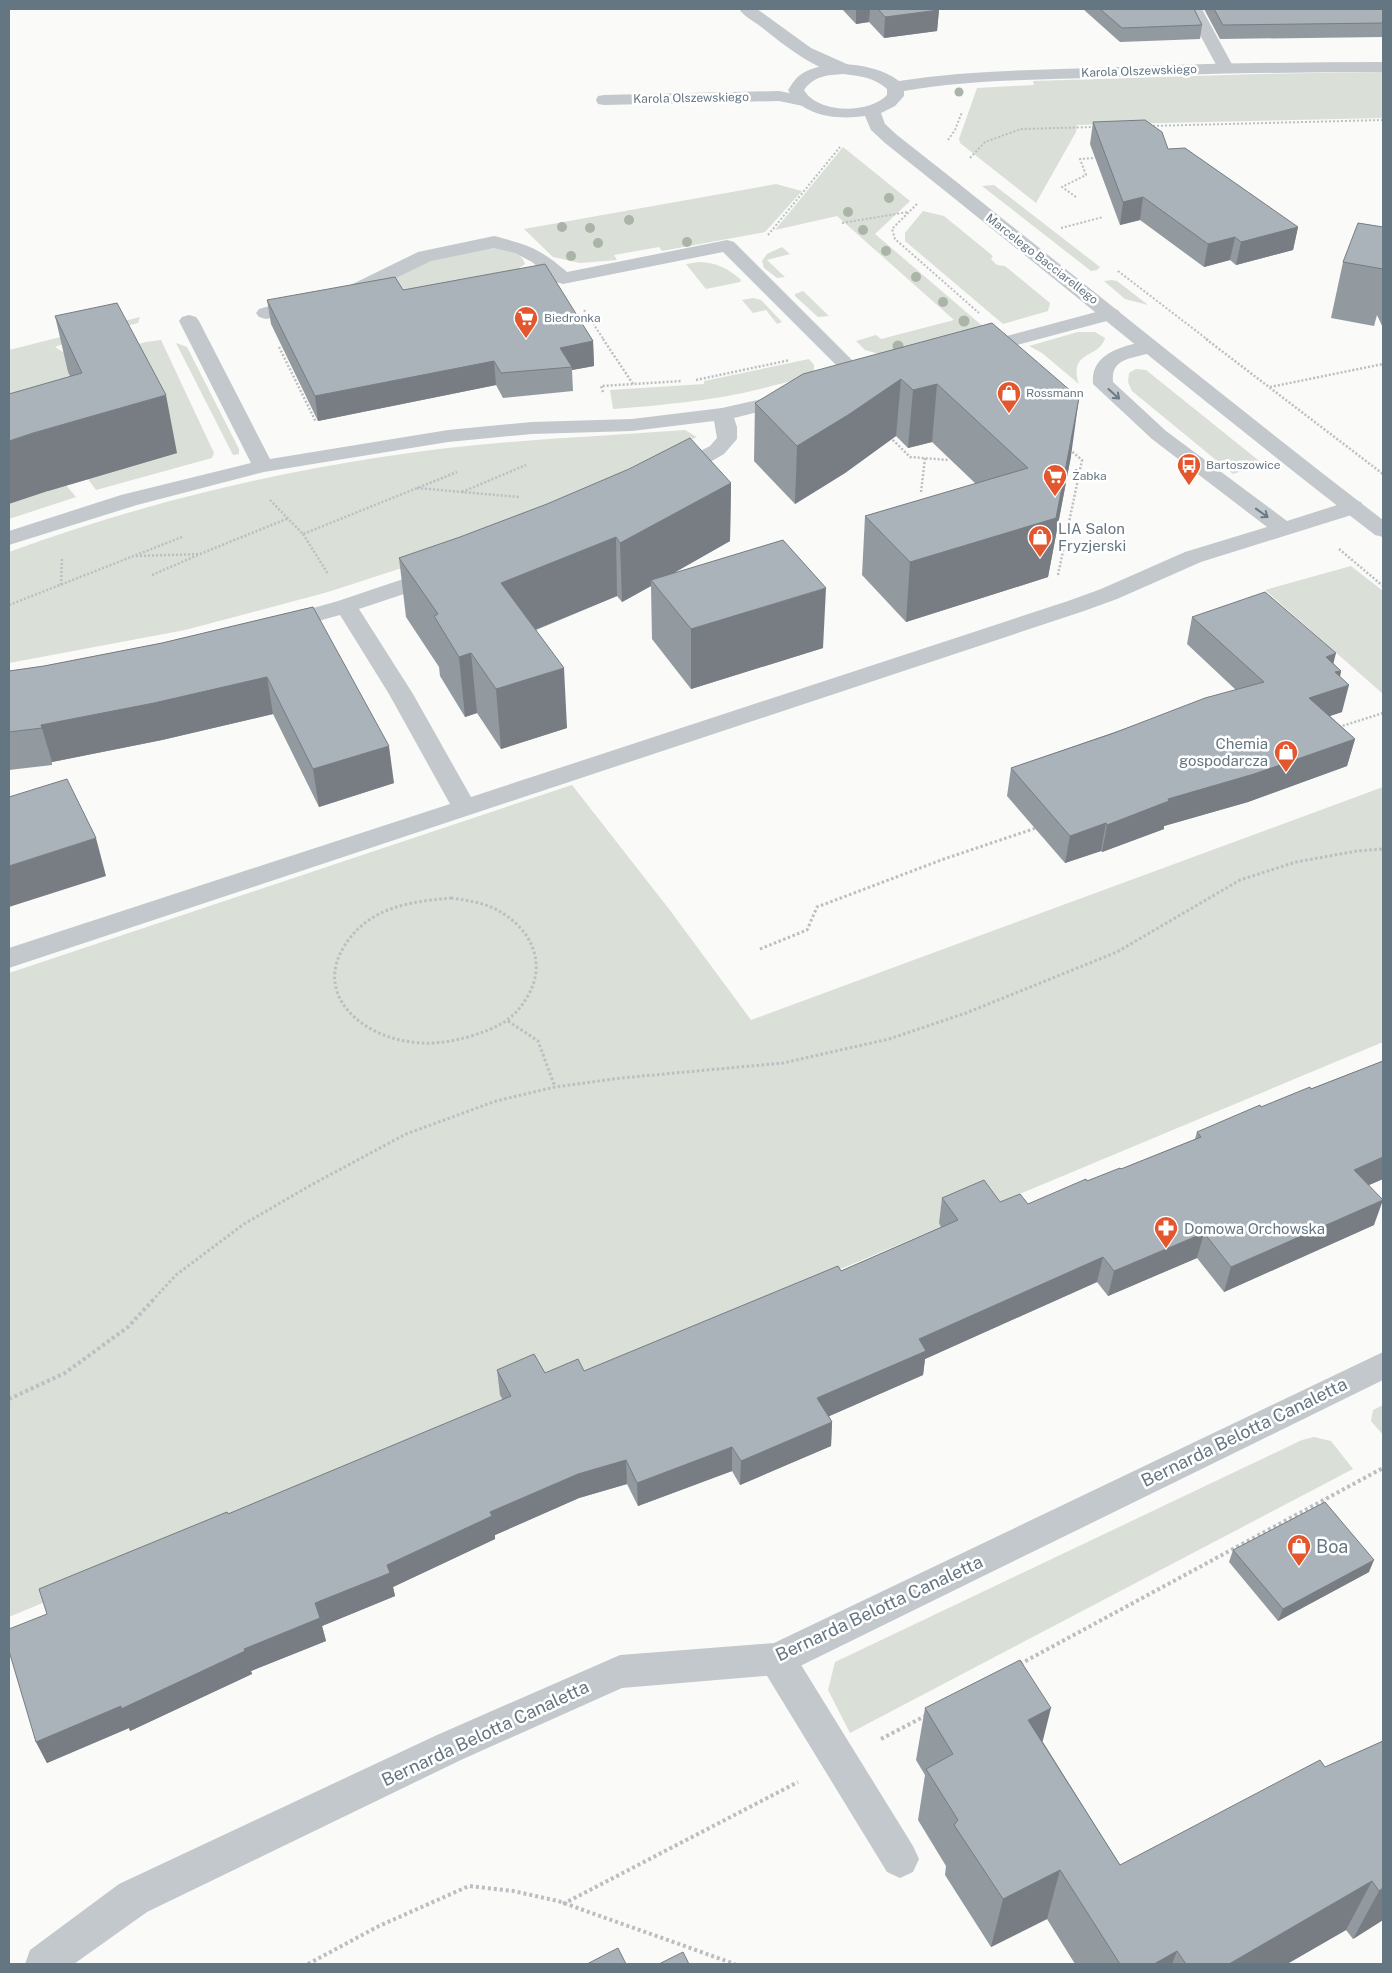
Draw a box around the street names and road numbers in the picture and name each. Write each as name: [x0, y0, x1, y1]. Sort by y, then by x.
street label: Karola Olszewskiego: [1081, 62, 1197, 80]
street label: Karola Olszewskiego: [633, 90, 749, 106]
street label: Marcelego Bacciarellego: [983, 211, 1101, 307]
street label: Bernarda Belotta Canaletta: [1138, 1373, 1350, 1491]
street label: Bernarda Belotta Canaletta: [772, 1551, 986, 1665]
street label: Bernarda Belotta Canaletta: [378, 1676, 592, 1790]

